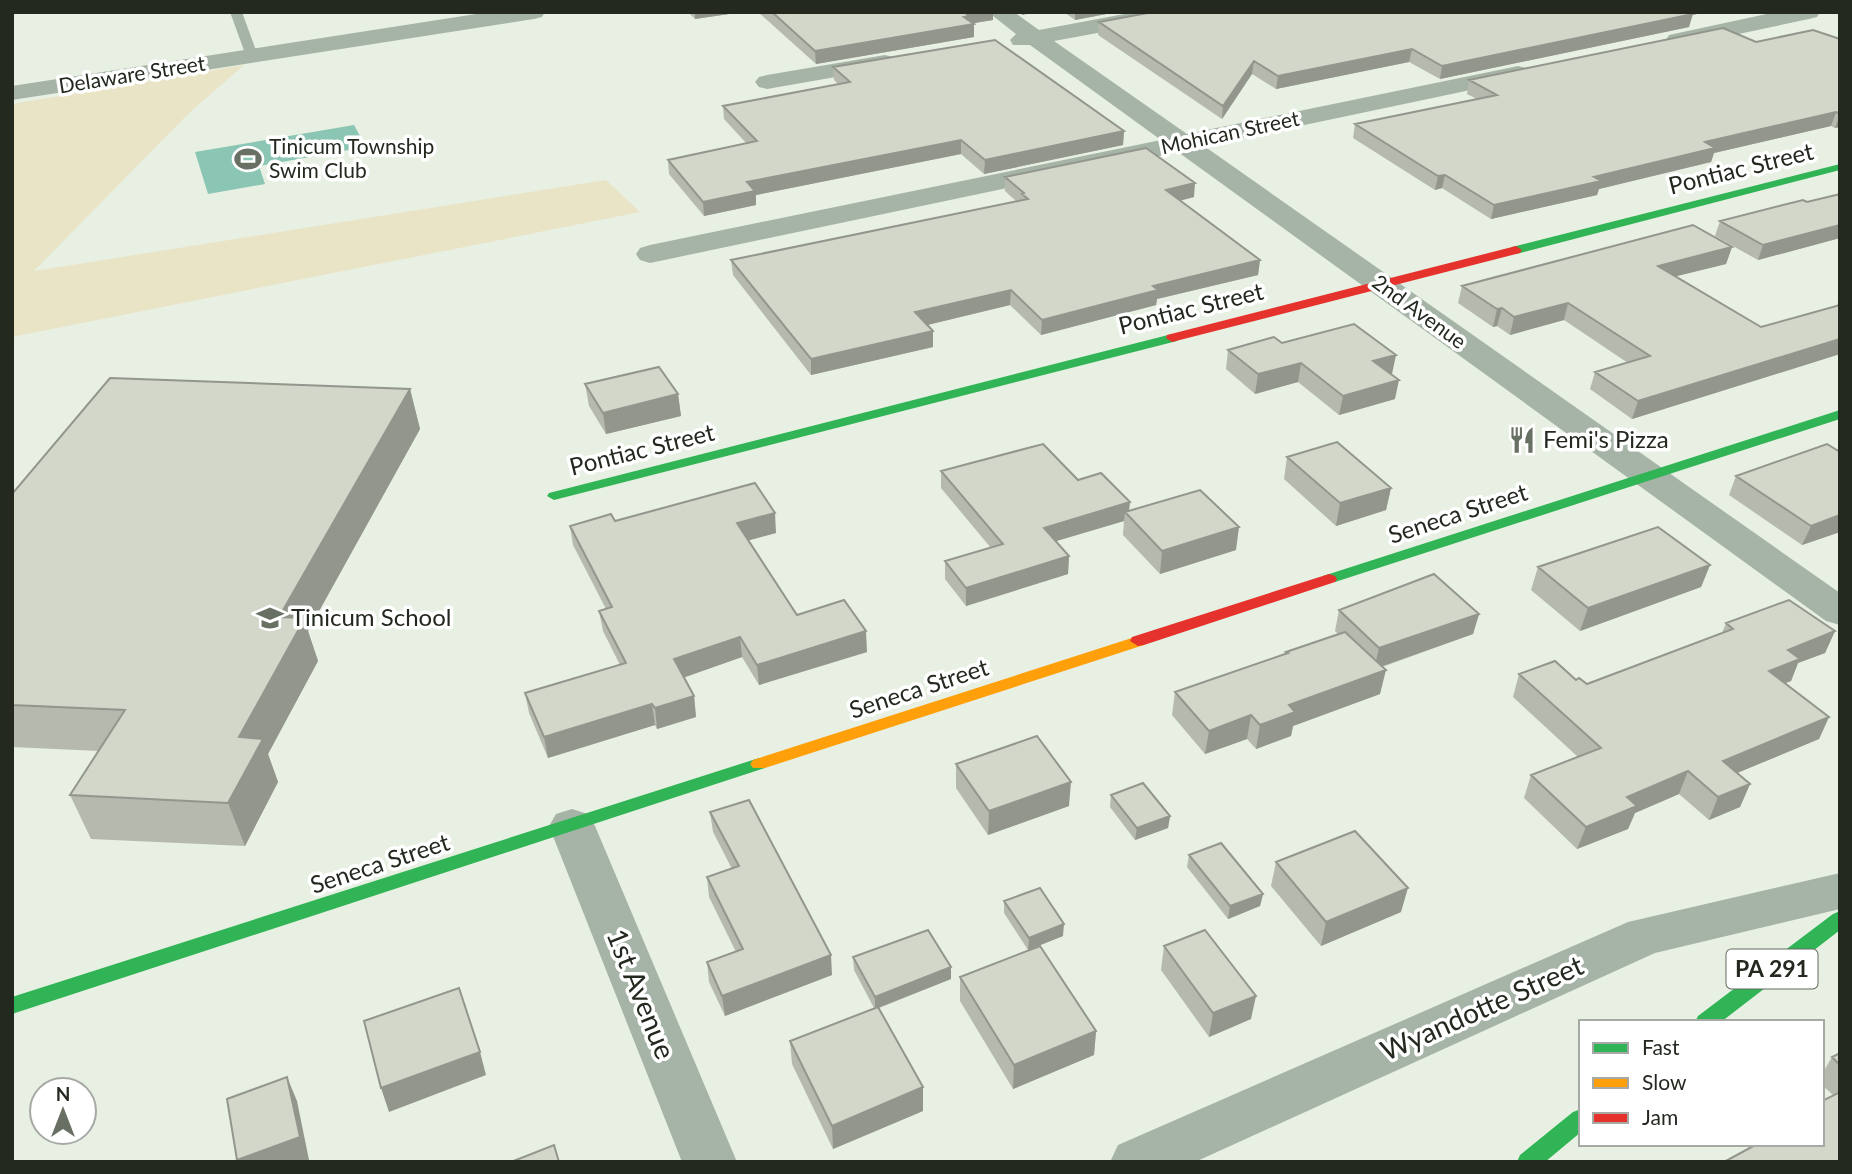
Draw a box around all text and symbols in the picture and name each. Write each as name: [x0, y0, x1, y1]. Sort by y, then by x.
street label: Delaware Street: [57, 50, 207, 97]
street label: Mohican Street: [1158, 105, 1302, 158]
place label: Tinicum Township Swim Club: [269, 133, 434, 182]
street label: Pontiac Street: [1665, 135, 1816, 200]
sports icon: Tinicum Township Swim Club: [233, 144, 263, 174]
street label: 2nd Avenue: [1368, 268, 1472, 353]
street label: Pontiac Street: [1115, 275, 1266, 340]
street label: Pontiac Street: [566, 416, 717, 481]
place label: Femi's Pizza: [1543, 424, 1669, 453]
restaurant icon: Femi's Pizza: [1507, 425, 1537, 455]
street label: Seneca Street: [1384, 476, 1531, 549]
place label: Tinicum School: [291, 602, 451, 631]
school or university icon: Tinicum School: [255, 603, 285, 633]
street label: Seneca Street: [845, 651, 992, 724]
street label: Seneca Street: [306, 826, 453, 899]
street label: 1st Avenue: [600, 924, 683, 1064]
street label: Wyandotte Street: [1375, 947, 1588, 1067]
road number: PA 291: [1726, 950, 1817, 988]
legend: [1579, 1020, 1824, 1146]
text: Fast: [1642, 1034, 1680, 1059]
text: Slow: [1642, 1069, 1687, 1094]
north arrow: [28, 1076, 98, 1146]
text: N: [56, 1082, 70, 1105]
text: Jam: [1642, 1104, 1678, 1129]

